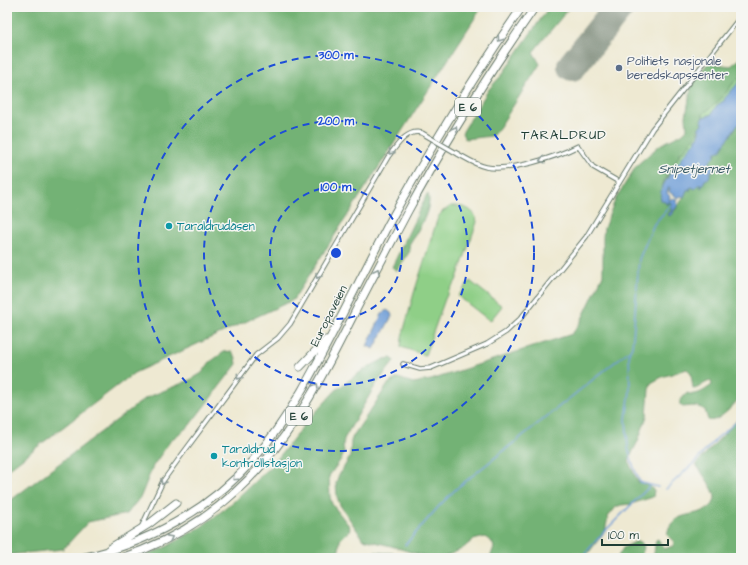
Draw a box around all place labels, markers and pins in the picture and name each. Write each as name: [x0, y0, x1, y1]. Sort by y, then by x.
place label: Politiets nasjonale beredskapssenter: [627, 53, 729, 84]
marker: Politiets nasjonale beredskapssenter: [614, 63, 624, 73]
place label: Taraldrudåsen: [177, 218, 255, 235]
marker: Taraldrudåsen: [164, 221, 174, 231]
centre of rings: [329, 246, 343, 260]
place label: Taraldrud kontrollstasjon: [222, 441, 302, 472]
marker: Taraldrud kontrollstasjon: [209, 451, 219, 461]

